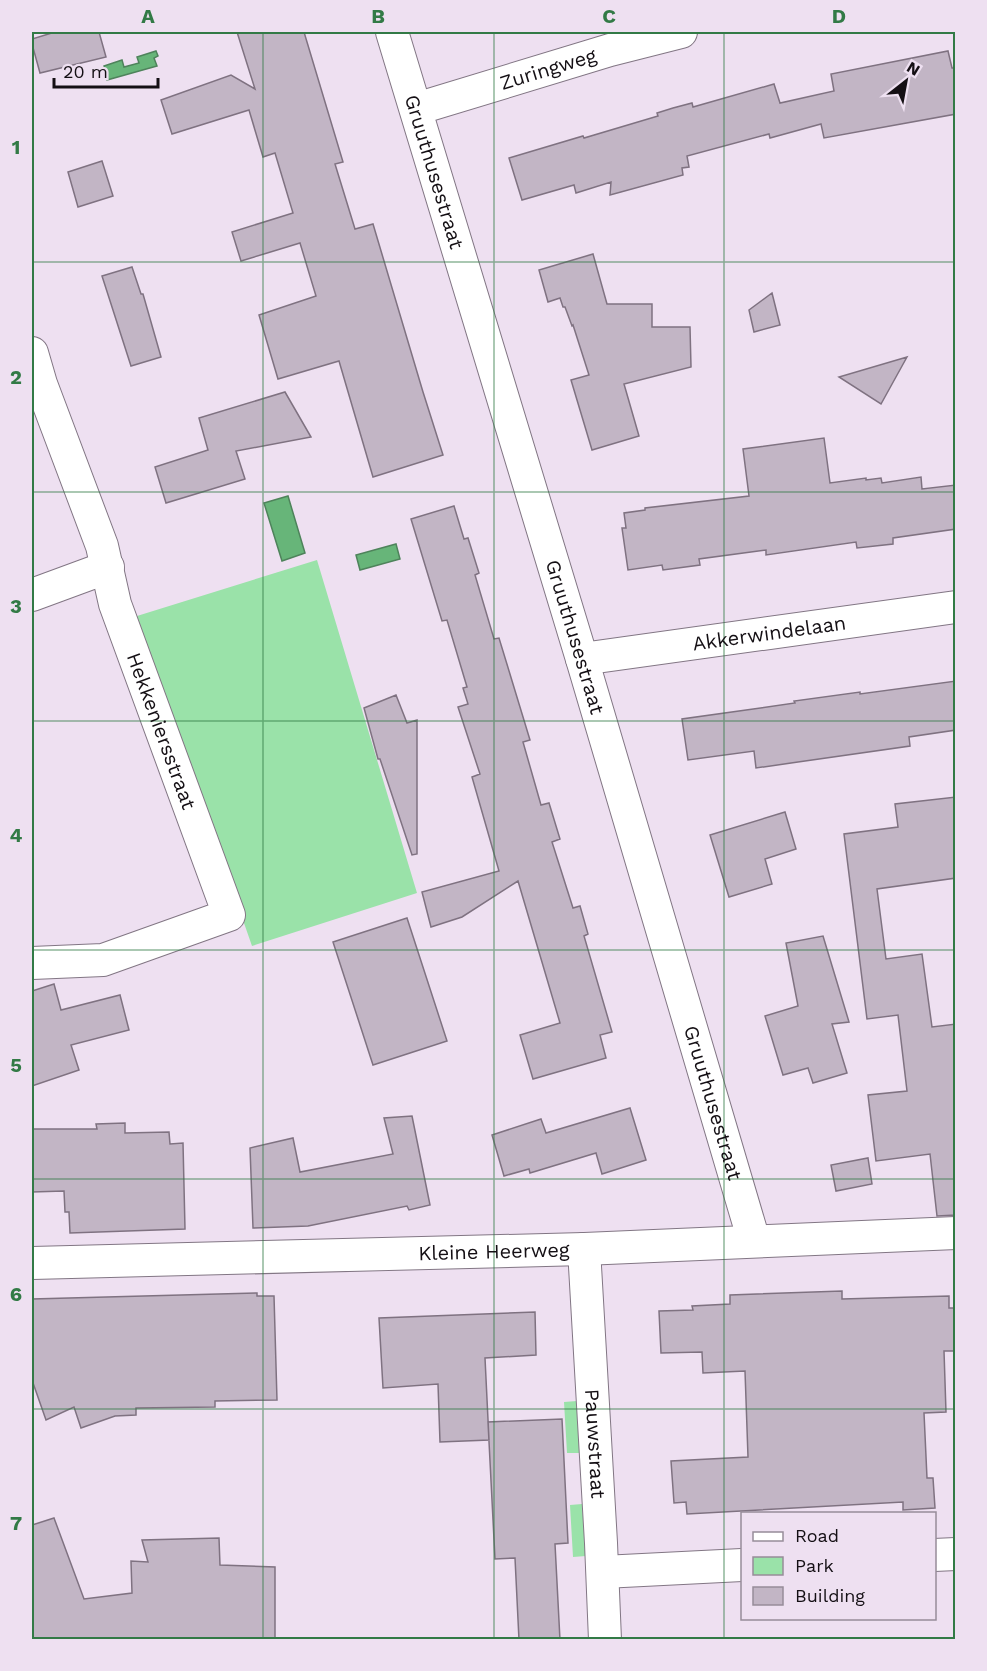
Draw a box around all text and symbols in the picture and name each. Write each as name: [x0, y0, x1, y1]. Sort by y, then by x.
text: A: [141, 4, 155, 28]
text: B: [371, 4, 385, 28]
text: C: [602, 4, 616, 28]
text: D: [832, 4, 846, 28]
street label: Zuringweg: [497, 43, 599, 95]
scale bar: [54, 51, 158, 89]
north arrow: [876, 51, 936, 111]
text: N: [903, 57, 923, 80]
text: 20 m: [63, 61, 108, 82]
street label: Gruuthusestraat: [400, 92, 469, 252]
text: 1: [12, 135, 20, 159]
text: 2: [10, 365, 22, 389]
street label: Gruuthusestraat: [541, 557, 610, 718]
text: 3: [10, 594, 22, 618]
street label: Akkerwindelaan: [691, 610, 848, 656]
street label: Hekkeniersstraat: [122, 649, 201, 813]
text: 4: [10, 823, 23, 847]
street label: Gruuthusestraat: [679, 1023, 748, 1184]
text: 5: [10, 1053, 22, 1077]
street label: Kleine Heerweg: [418, 1237, 570, 1265]
text: 6: [10, 1282, 22, 1306]
street label: Pauwstraat: [580, 1388, 610, 1500]
text: 7: [10, 1511, 22, 1535]
legend: [741, 1512, 936, 1620]
text: Road: [795, 1525, 839, 1546]
text: Park: [795, 1555, 834, 1576]
text: Building: [795, 1585, 865, 1606]

